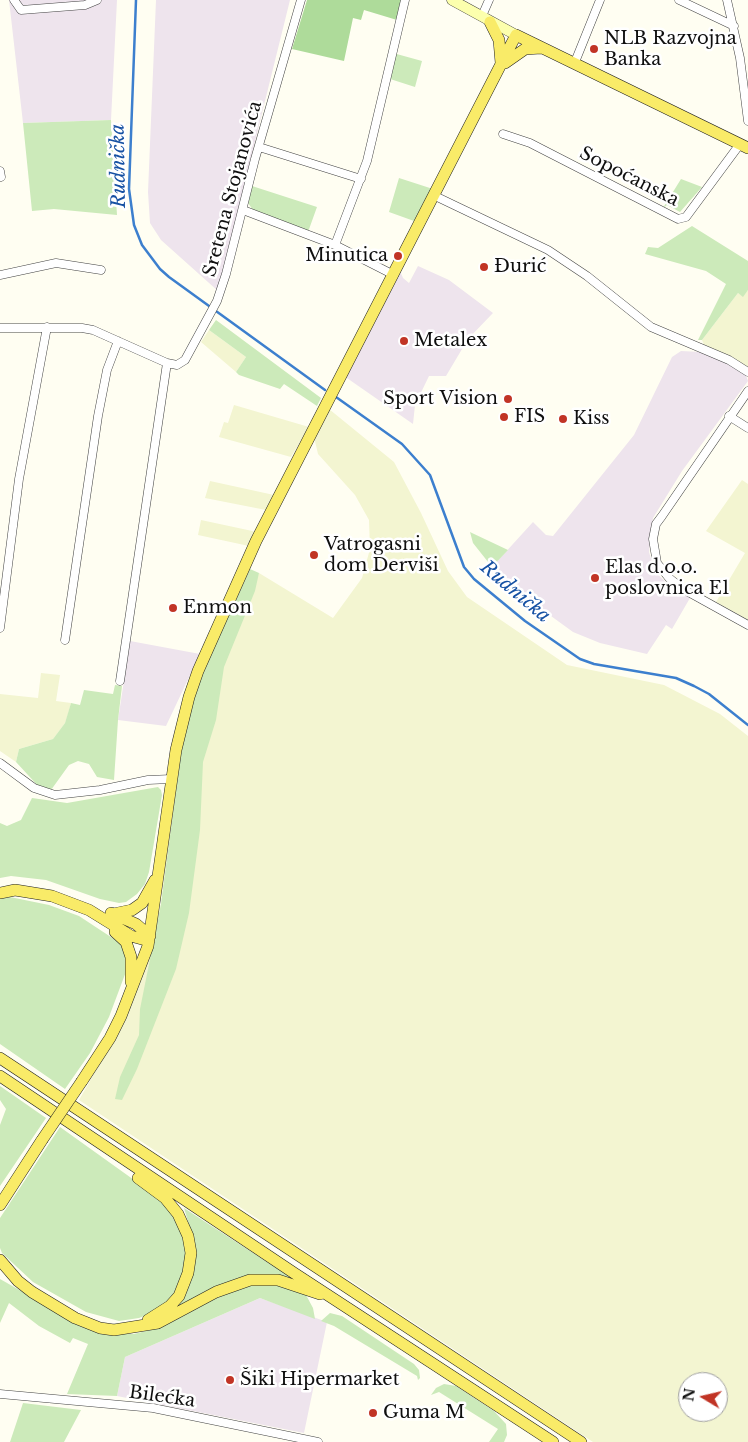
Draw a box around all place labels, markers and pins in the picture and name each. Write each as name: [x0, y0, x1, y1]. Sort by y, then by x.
place label: NLB Razvojna Banka: [604, 28, 737, 70]
marker: NLB Razvojna Banka: [588, 43, 600, 55]
place label: Minutica: [305, 245, 388, 267]
marker: Minutica: [392, 250, 404, 262]
place label: Đurić: [494, 256, 546, 278]
marker: Đurić: [478, 261, 490, 273]
place label: Metalex: [414, 330, 487, 352]
marker: Metalex: [398, 335, 410, 347]
place label: Sport Vision: [383, 388, 498, 410]
marker: Sport Vision: [502, 393, 514, 405]
place label: FIS: [514, 406, 545, 428]
place label: Kiss: [573, 408, 610, 430]
marker: FIS: [498, 411, 510, 423]
marker: Kiss: [557, 413, 569, 425]
place label: Vatrogasni dom Derviši: [324, 534, 439, 576]
marker: Vatrogasni dom Derviši: [308, 549, 320, 561]
place label: Elas d.o.o. poslovnica E1: [605, 557, 730, 600]
marker: Elas d.o.o. poslovnica E1: [589, 572, 601, 584]
place label: Enmon: [183, 597, 252, 619]
marker: Enmon: [167, 602, 179, 614]
place label: Šiki Hipermarket: [240, 1369, 399, 1391]
marker: Šiki Hipermarket: [224, 1374, 236, 1386]
place label: Guma M: [383, 1402, 465, 1424]
marker: Guma M: [367, 1407, 379, 1419]

